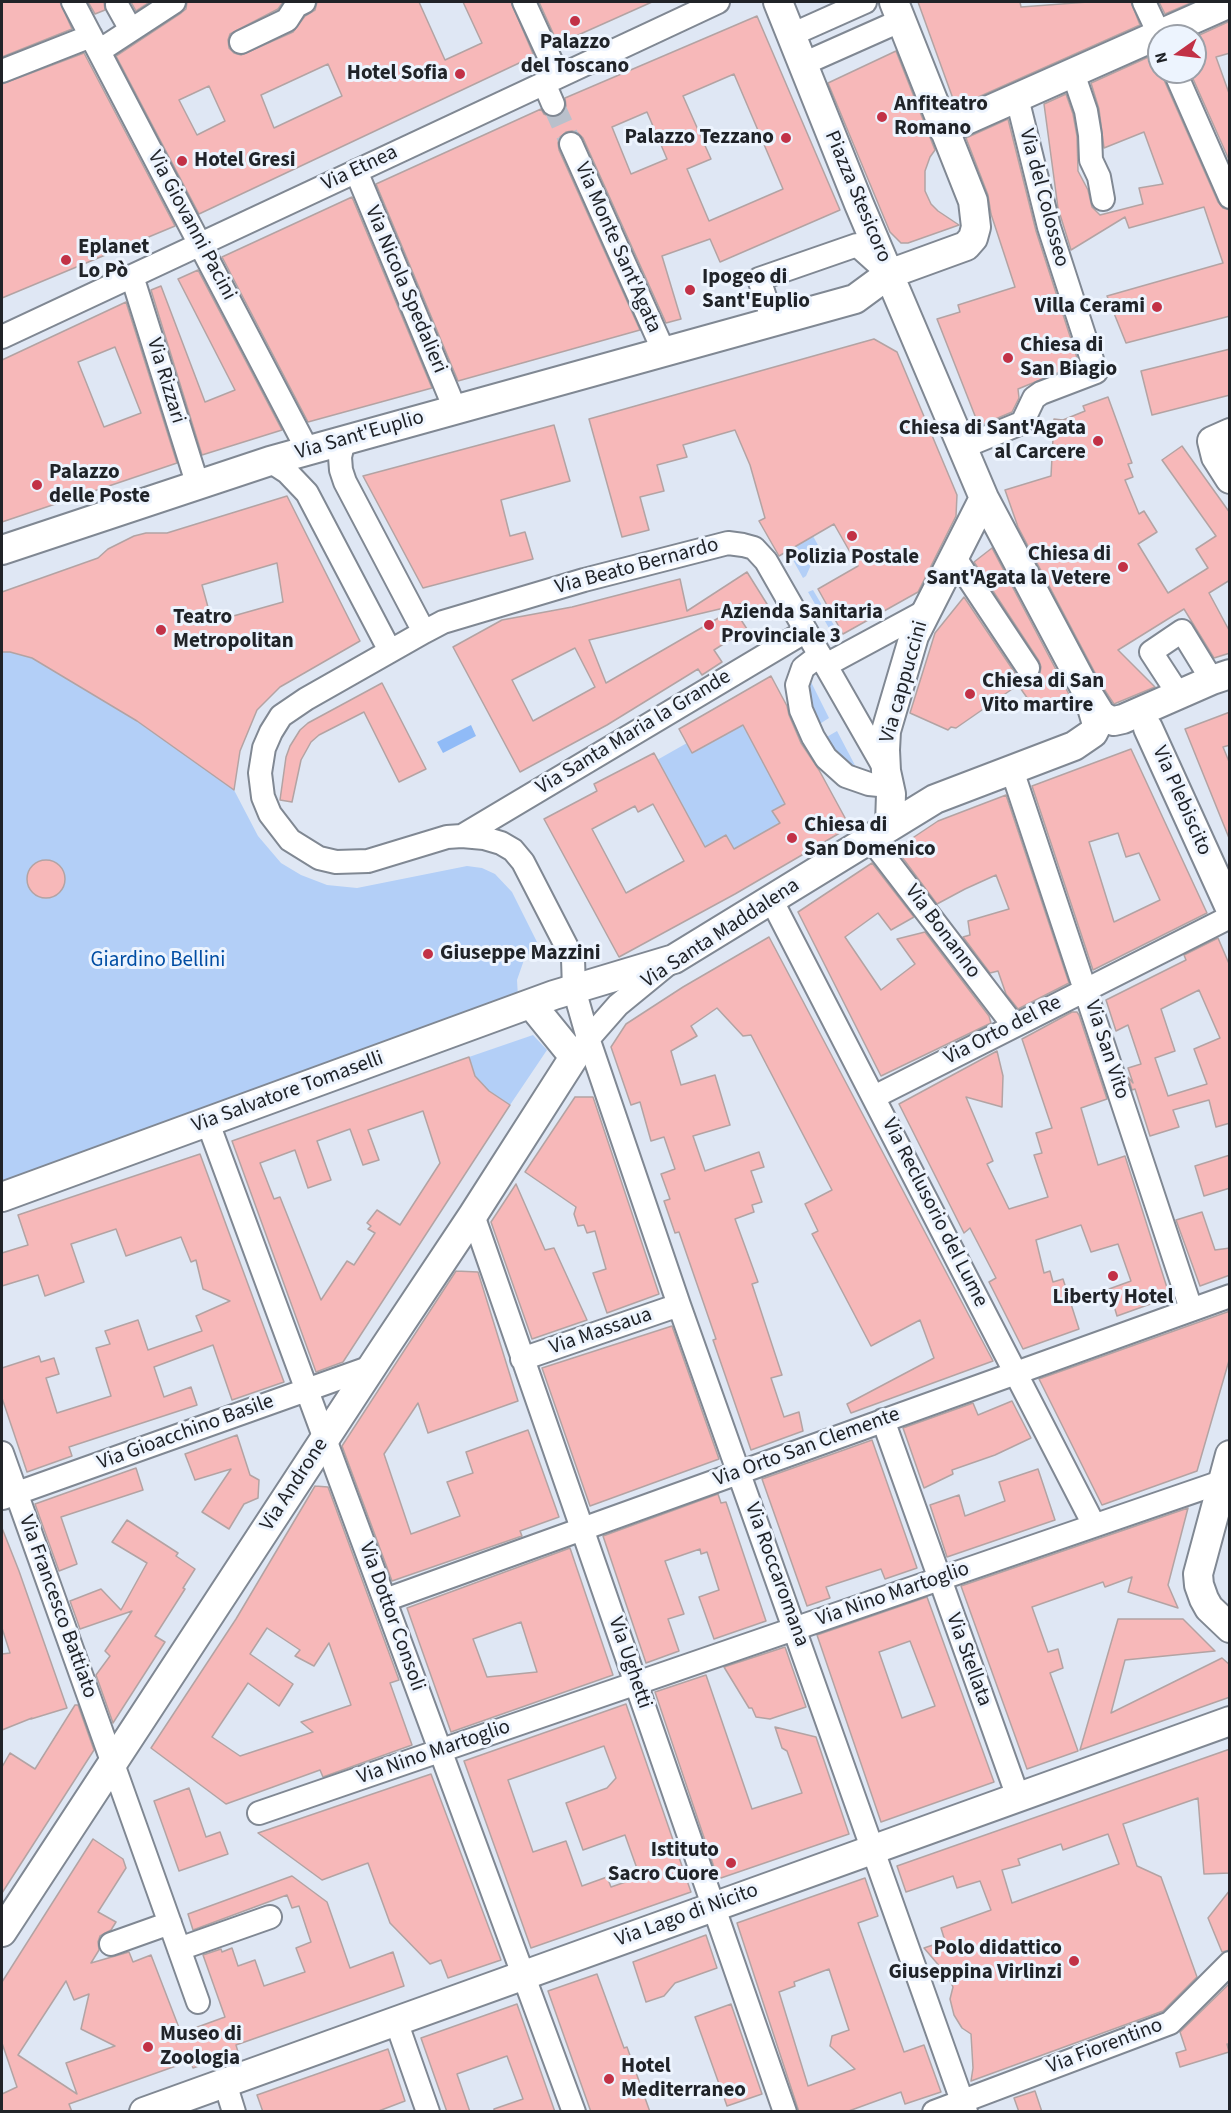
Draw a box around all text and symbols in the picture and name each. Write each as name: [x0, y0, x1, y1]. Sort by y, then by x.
marker: Palazzo del Toscano: [568, 14, 582, 28]
north arrow: [1147, 24, 1207, 84]
place label: Palazzo del Toscano: [521, 30, 629, 80]
text: N: [1150, 50, 1173, 66]
place label: Hotel Sofia: [347, 61, 448, 87]
marker: Hotel Sofia: [453, 67, 467, 81]
place label: Anfiteatro Romano: [894, 92, 988, 142]
marker: Anfiteatro Romano: [875, 110, 889, 124]
place label: Palazzo Tezzano: [625, 125, 774, 151]
street label: Via del Colosseo: [1012, 126, 1074, 270]
street label: Piazza Stesicoro: [818, 127, 896, 267]
marker: Palazzo Tezzano: [779, 131, 793, 145]
street label: Via Etnea: [318, 141, 402, 197]
street label: Via Giovanni Pacini: [141, 147, 241, 305]
place label: Hotel Gresi: [194, 148, 296, 174]
marker: Hotel Gresi: [175, 154, 189, 168]
street label: Via Monte Sant'Agata: [568, 159, 666, 337]
street label: Via Nicola Spedalieri: [358, 203, 452, 377]
place label: Eplanet Lo Pò: [78, 235, 149, 285]
marker: Eplanet Lo Pò: [59, 253, 73, 267]
place label: Ipogeo di Sant'Euplio: [702, 265, 810, 315]
marker: Ipogeo di Sant'Euplio: [683, 283, 697, 297]
place label: Villa Cerami: [1035, 294, 1145, 320]
marker: Villa Cerami: [1150, 300, 1164, 314]
place label: Chiesa di San Biagio: [1020, 333, 1117, 383]
street label: Via Rizzari: [140, 335, 190, 427]
marker: Chiesa di San Biagio: [1001, 351, 1015, 365]
street label: Via Sant'Euplio: [293, 406, 427, 466]
place label: Chiesa di Sant'Agata al Carcere: [899, 416, 1086, 466]
marker: Chiesa di Sant'Agata al Carcere: [1091, 434, 1105, 448]
place label: Palazzo delle Poste: [49, 460, 150, 510]
marker: Palazzo delle Poste: [30, 478, 44, 492]
marker: Polizia Postale: [845, 529, 859, 543]
street label: Via Beato Bernardo: [553, 533, 721, 601]
place label: Chiesa di Sant'Agata la Vetere: [926, 542, 1111, 592]
place label: Polizia Postale: [785, 545, 919, 571]
marker: Chiesa di Sant'Agata la Vetere: [1116, 560, 1130, 574]
place label: Azienda Sanitaria Provinciale 3: [721, 600, 883, 650]
place label: Teatro Metropolitan: [173, 605, 294, 655]
marker: Azienda Sanitaria Provinciale 3: [702, 618, 716, 632]
street label: Via cappuccini: [876, 618, 934, 746]
marker: Teatro Metropolitan: [154, 623, 168, 637]
street label: Via Santa Maria la Grande: [532, 665, 736, 801]
place label: Chiesa di San Vito martire: [982, 669, 1104, 719]
marker: Chiesa di San Vito martire: [963, 687, 977, 701]
street label: Via Plebiscito: [1146, 742, 1216, 860]
place label: Chiesa di San Domenico: [804, 813, 936, 863]
marker: Chiesa di San Domenico: [785, 831, 799, 845]
street label: Via Santa Maddalena: [637, 874, 805, 994]
street label: Via Bonanno: [899, 880, 985, 984]
place label: Giuseppe Mazzini: [440, 941, 600, 967]
marker: Giuseppe Mazzini: [421, 947, 435, 961]
park label: Giardino Bellini: [91, 948, 225, 974]
street label: Via Orto del Re: [940, 991, 1066, 1071]
street label: Via San Vito: [1078, 997, 1134, 1103]
street label: Via Salvatore Tomaselli: [189, 1047, 387, 1139]
street label: Via Reclusorio del Lume: [875, 1114, 993, 1312]
marker: Liberty Hotel: [1106, 1269, 1120, 1283]
place label: Liberty Hotel: [1053, 1285, 1173, 1311]
street label: Via Massaua: [546, 1303, 656, 1361]
street label: Via Gioacchino Basile: [94, 1389, 278, 1477]
street label: Via Orto San Clemente: [711, 1403, 903, 1493]
street label: Via Androne: [256, 1434, 334, 1536]
street label: Via Roccaromana: [738, 1500, 814, 1650]
street label: Via Francesco Battiato: [12, 1512, 102, 1702]
street label: Via Dottor Consoli: [352, 1539, 430, 1695]
street label: Via Nino Martoglio: [813, 1557, 973, 1633]
street label: Via Stellata: [940, 1610, 996, 1710]
street label: Via Ughetti: [602, 1614, 656, 1712]
street label: Via Nino Martoglio: [354, 1715, 514, 1791]
place label: Istituto Sacro Cuore: [608, 1838, 719, 1888]
marker: Istituto Sacro Cuore: [724, 1856, 738, 1870]
street label: Via Lago di Nicito: [612, 1878, 762, 1954]
place label: Polo didattico Giuseppina Virlinzi: [888, 1936, 1062, 1986]
marker: Polo didattico Giuseppina Virlinzi: [1067, 1954, 1081, 1968]
street label: Via Fiorentino: [1044, 2013, 1166, 2081]
place label: Museo di Zoologia: [160, 2022, 242, 2072]
marker: Museo di Zoologia: [141, 2040, 155, 2054]
place label: Hotel Mediterraneo: [621, 2054, 746, 2104]
marker: Hotel Mediterraneo: [602, 2072, 616, 2086]

